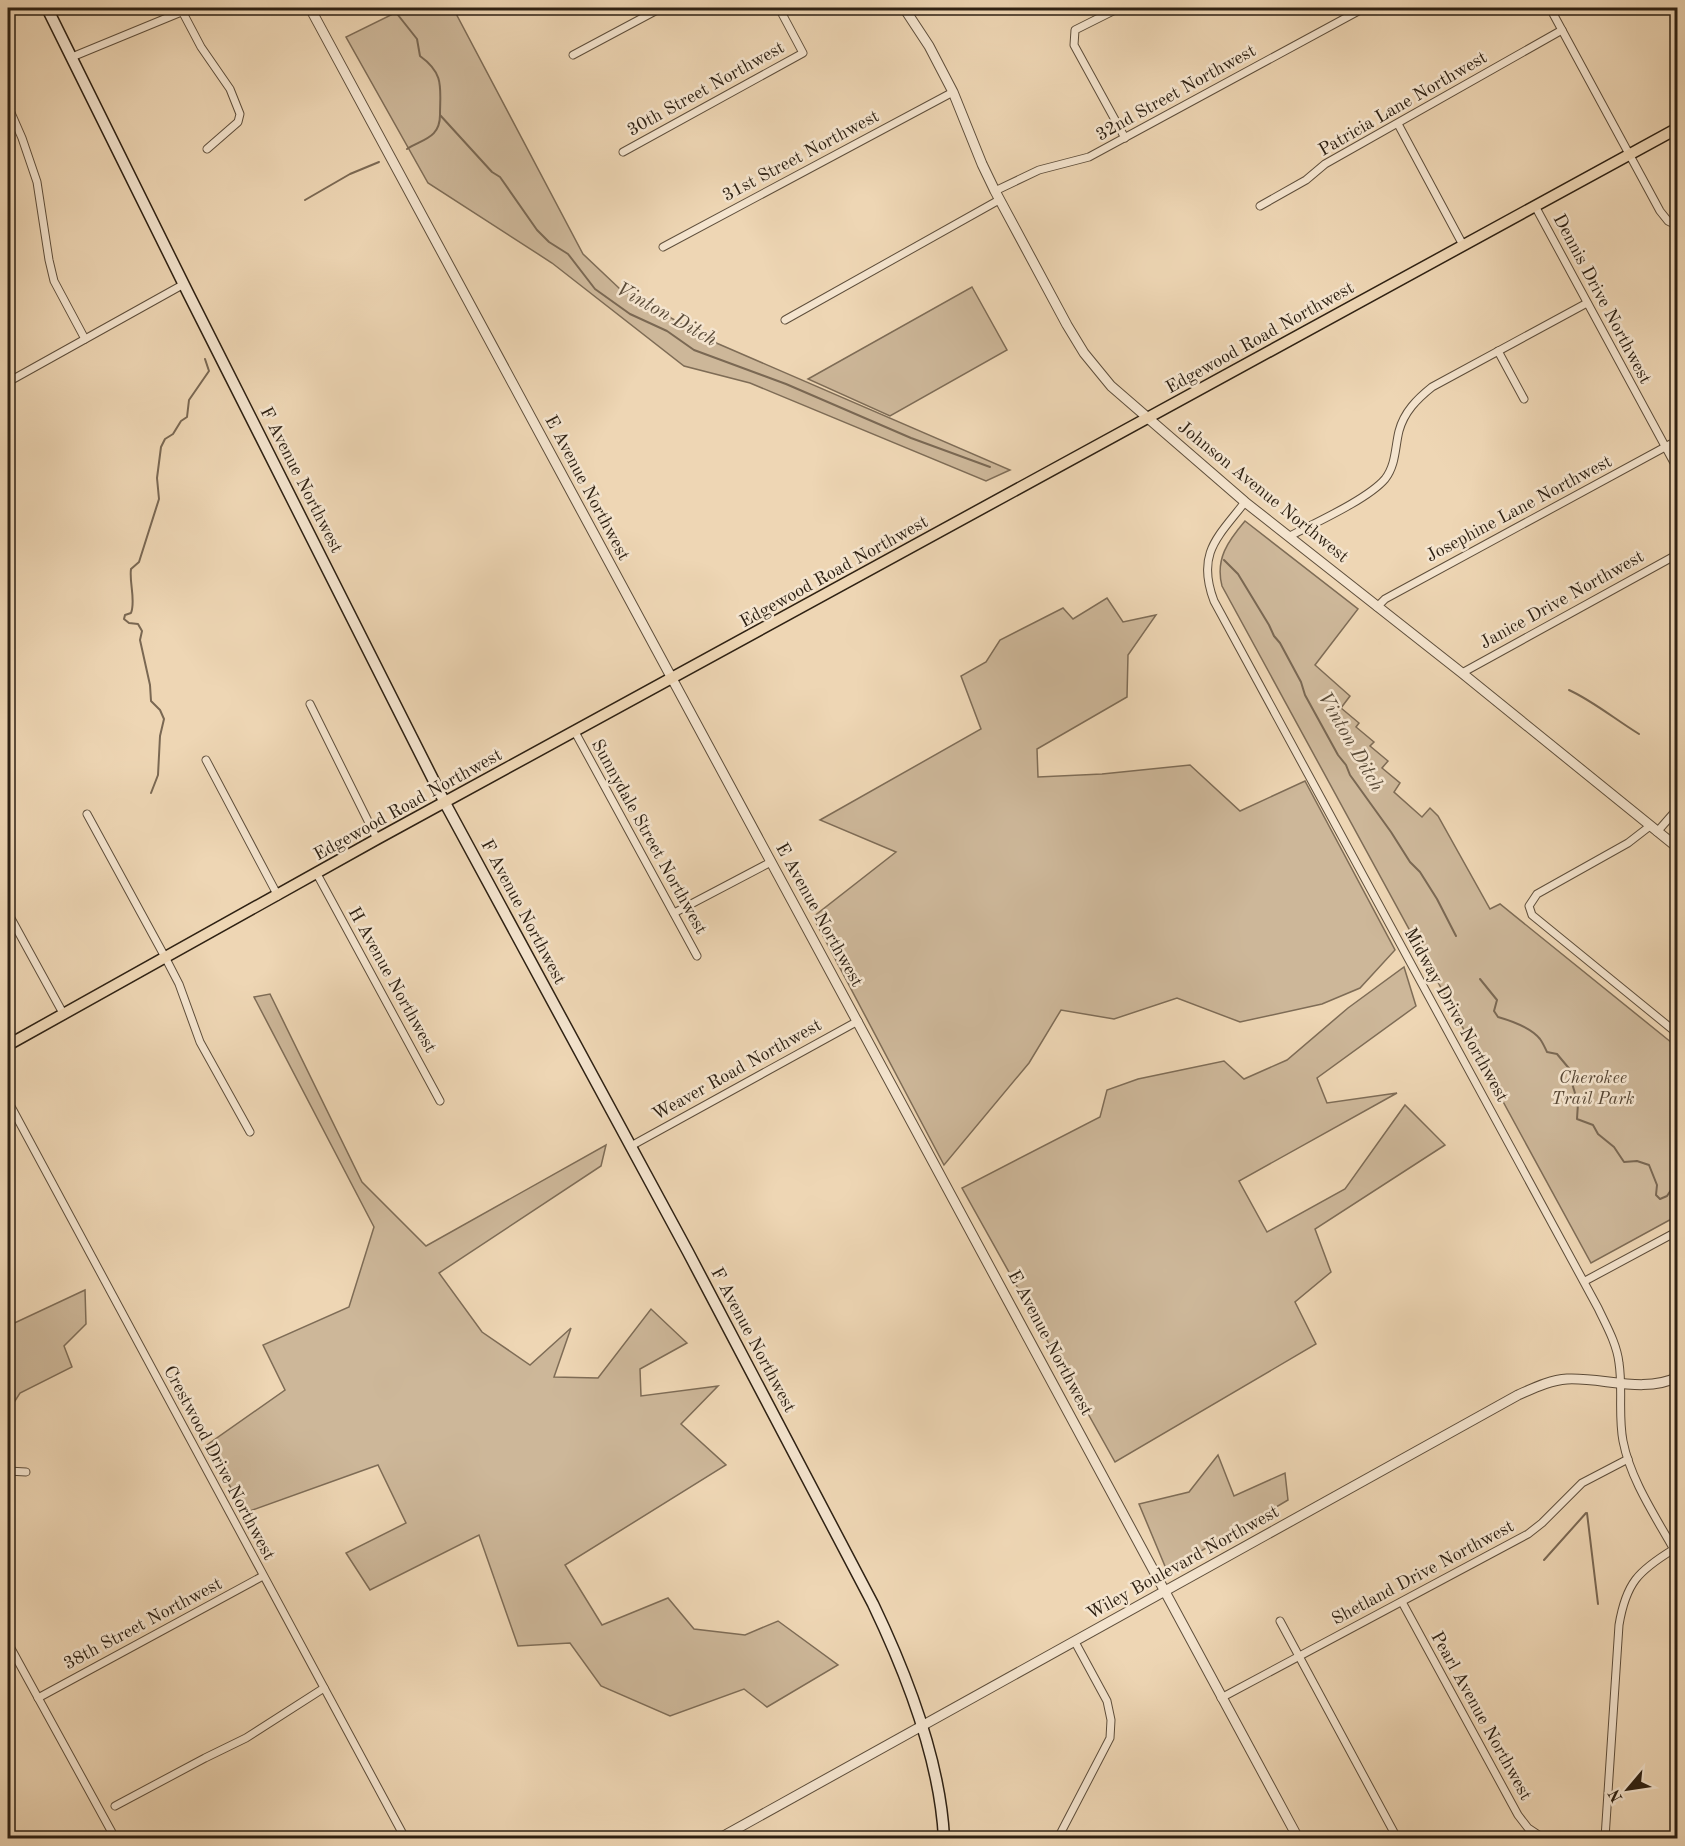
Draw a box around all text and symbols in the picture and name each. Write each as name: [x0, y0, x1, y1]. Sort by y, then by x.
street label: 30th Street Northwest: [624, 38, 788, 140]
street label: 32nd Street Northwest: [1093, 42, 1259, 144]
street label: Patricia Lane Northwest: [1316, 48, 1490, 160]
street label: 31st Street Northwest: [720, 107, 882, 205]
street label: Dennis Drive Northwest: [1550, 211, 1654, 387]
water label: Vinton Ditch: [612, 279, 720, 351]
street label: Edgewood Road Northwest: [1163, 279, 1357, 397]
street label: F Avenue Northwest: [256, 404, 346, 556]
street label: E Avenue Northwest: [541, 413, 633, 563]
street label: Johnson Avenue Northwest: [1174, 418, 1352, 566]
street label: Josephine Lane Northwest: [1423, 452, 1615, 566]
street label: Edgewood Road Northwest: [737, 513, 931, 631]
street label: Janice Drive Northwest: [1477, 547, 1647, 653]
water label: Vinton Ditch: [1313, 689, 1387, 795]
street label: Sunnydale Street Northwest: [588, 736, 710, 938]
street label: Edgewood Road Northwest: [311, 746, 505, 864]
street label: F Avenue Northwest: [477, 837, 569, 987]
street label: E Avenue Northwest: [772, 840, 866, 990]
street label: H Avenue Northwest: [345, 904, 439, 1056]
street label: Midway Drive Northwest: [1401, 925, 1511, 1105]
street label: Weaver Road Northwest: [649, 1016, 825, 1124]
park label: Cherokee Trail Park: [1551, 1069, 1635, 1108]
street label: F Avenue Northwest: [707, 1265, 799, 1415]
street label: E Avenue Northwest: [1004, 1268, 1096, 1418]
street label: Crestwood Drive Northwest: [160, 1363, 278, 1563]
street label: Wiley Boulevard Northwest: [1084, 1503, 1282, 1623]
street label: Shetland Drive Northwest: [1329, 1517, 1517, 1629]
street label: 38th Street Northwest: [61, 1575, 225, 1673]
street label: Pearl Avenue Northwest: [1427, 1629, 1535, 1803]
north arrow: [1598, 1759, 1658, 1819]
text: N: [1606, 1785, 1627, 1805]

